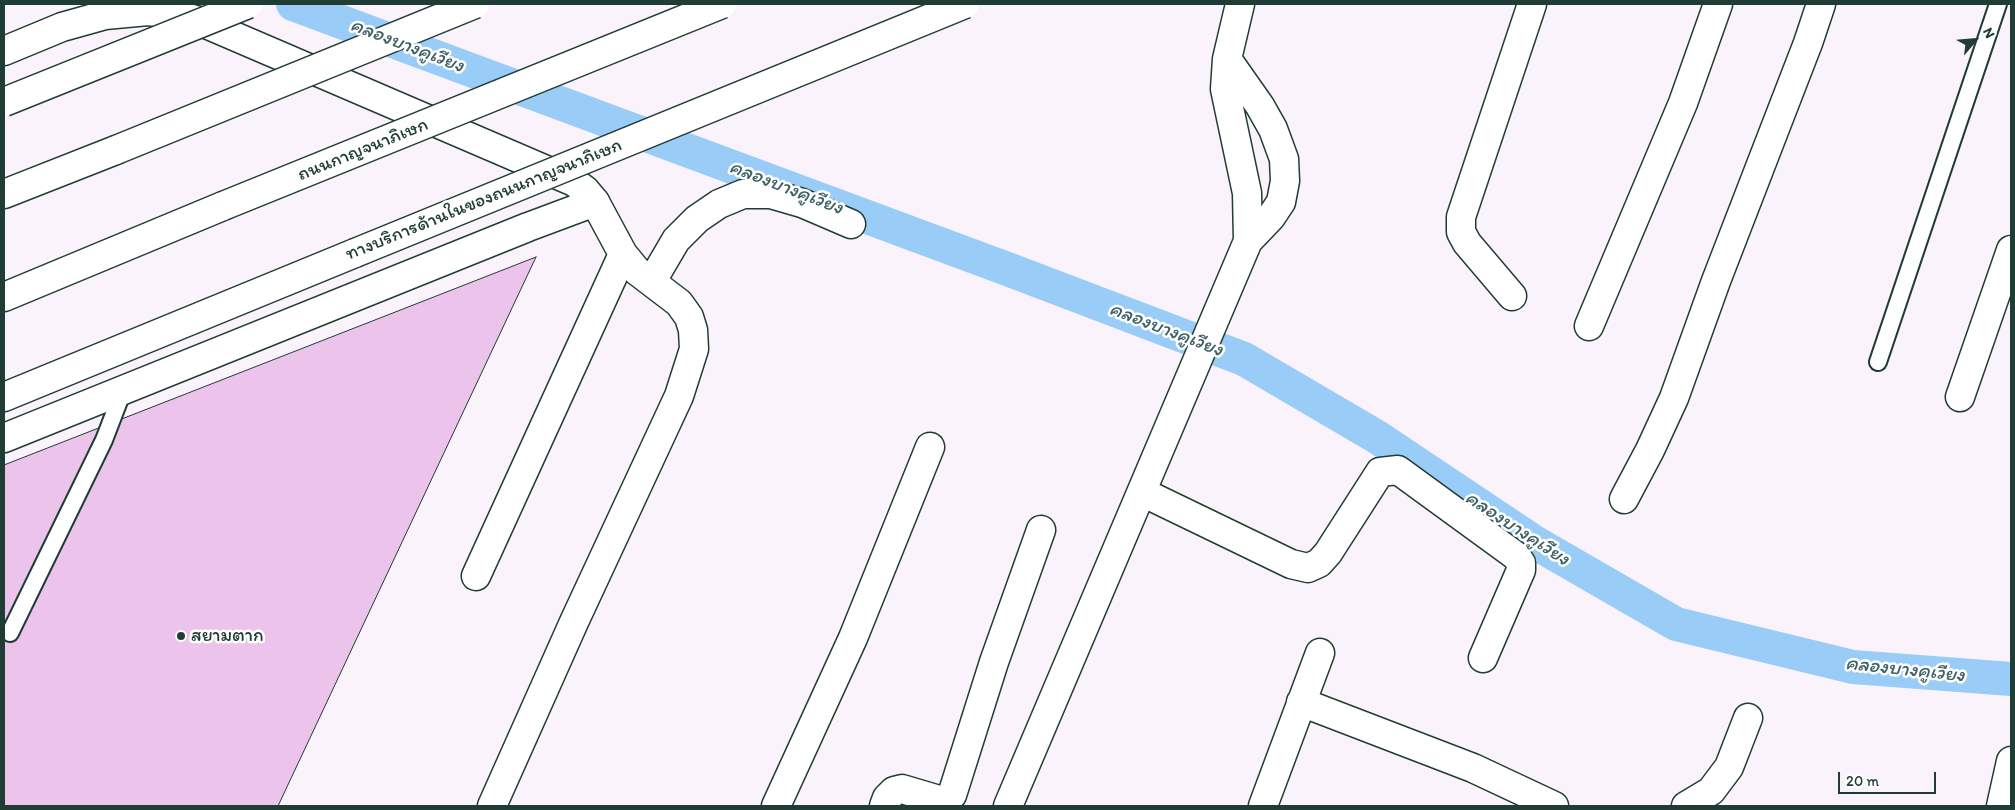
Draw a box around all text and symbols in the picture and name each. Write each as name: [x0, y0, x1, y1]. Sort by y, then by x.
water label: คลองบางคูเวียง: [347, 13, 467, 79]
north arrow: [1950, 15, 2000, 65]
text: N: [1979, 25, 1999, 41]
street label: ถนนกาญจนาภิเษก: [294, 113, 432, 187]
street label: ทางบริการด้านในของถนนกาญจนาภิเษก: [343, 134, 625, 266]
water label: คลองบางคูเวียง: [726, 155, 846, 221]
water label: คลองบางคูเวียง: [1106, 297, 1226, 363]
water label: คลองบางคูเวียง: [1460, 486, 1574, 572]
place label: สยามตาก: [191, 625, 264, 647]
marker: สยามตาก: [175, 630, 187, 642]
water label: คลองบางคูเวียง: [1844, 652, 1966, 688]
scale bar: [1840, 762, 1938, 794]
text: 20 m: [1846, 772, 1879, 790]

